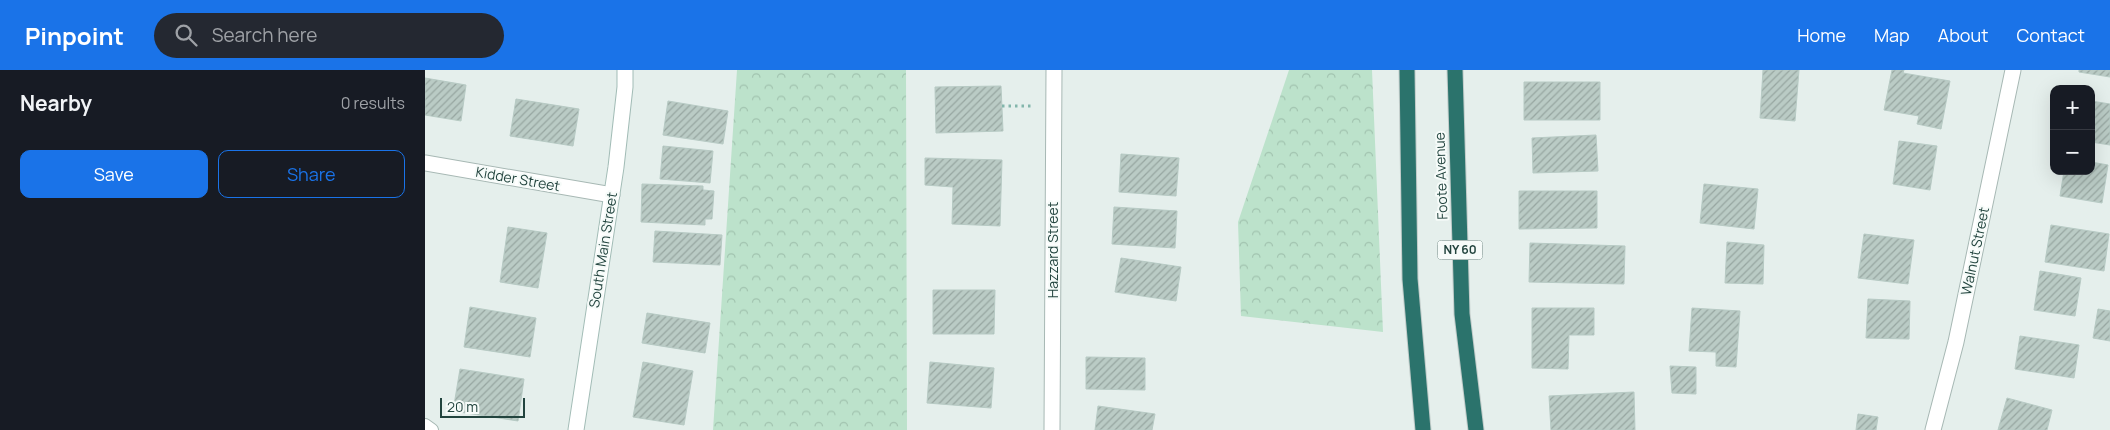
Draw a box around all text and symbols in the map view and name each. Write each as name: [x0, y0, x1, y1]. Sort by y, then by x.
search box: [154, 13, 504, 58]
text: Pinpoint: [25, 19, 124, 52]
icon: search: [172, 21, 200, 49]
text: Search here: [212, 22, 317, 48]
text: Home: [1797, 23, 1846, 47]
text: Map: [1874, 23, 1910, 47]
text: About: [1938, 23, 1988, 47]
text: Contact: [2016, 23, 2085, 47]
map controls: [2050, 85, 2095, 175]
button: +: [2050, 85, 2095, 130]
text: Nearby: [20, 89, 92, 117]
text: 0 results: [341, 92, 405, 114]
button: −: [2050, 130, 2095, 175]
street label: Foote Avenue: [1429, 132, 1452, 220]
button: Save: [20, 150, 208, 198]
button: Share: [218, 150, 405, 198]
street label: Kidder Street: [474, 162, 562, 195]
street label: South Main Street: [584, 190, 621, 309]
street label: Hazzard Street: [1043, 201, 1062, 298]
street label: Walnut Street: [1956, 205, 1993, 297]
road number: NY 60: [1437, 240, 1483, 260]
scale bar: [440, 395, 525, 418]
text: 20 m: [447, 397, 478, 416]

